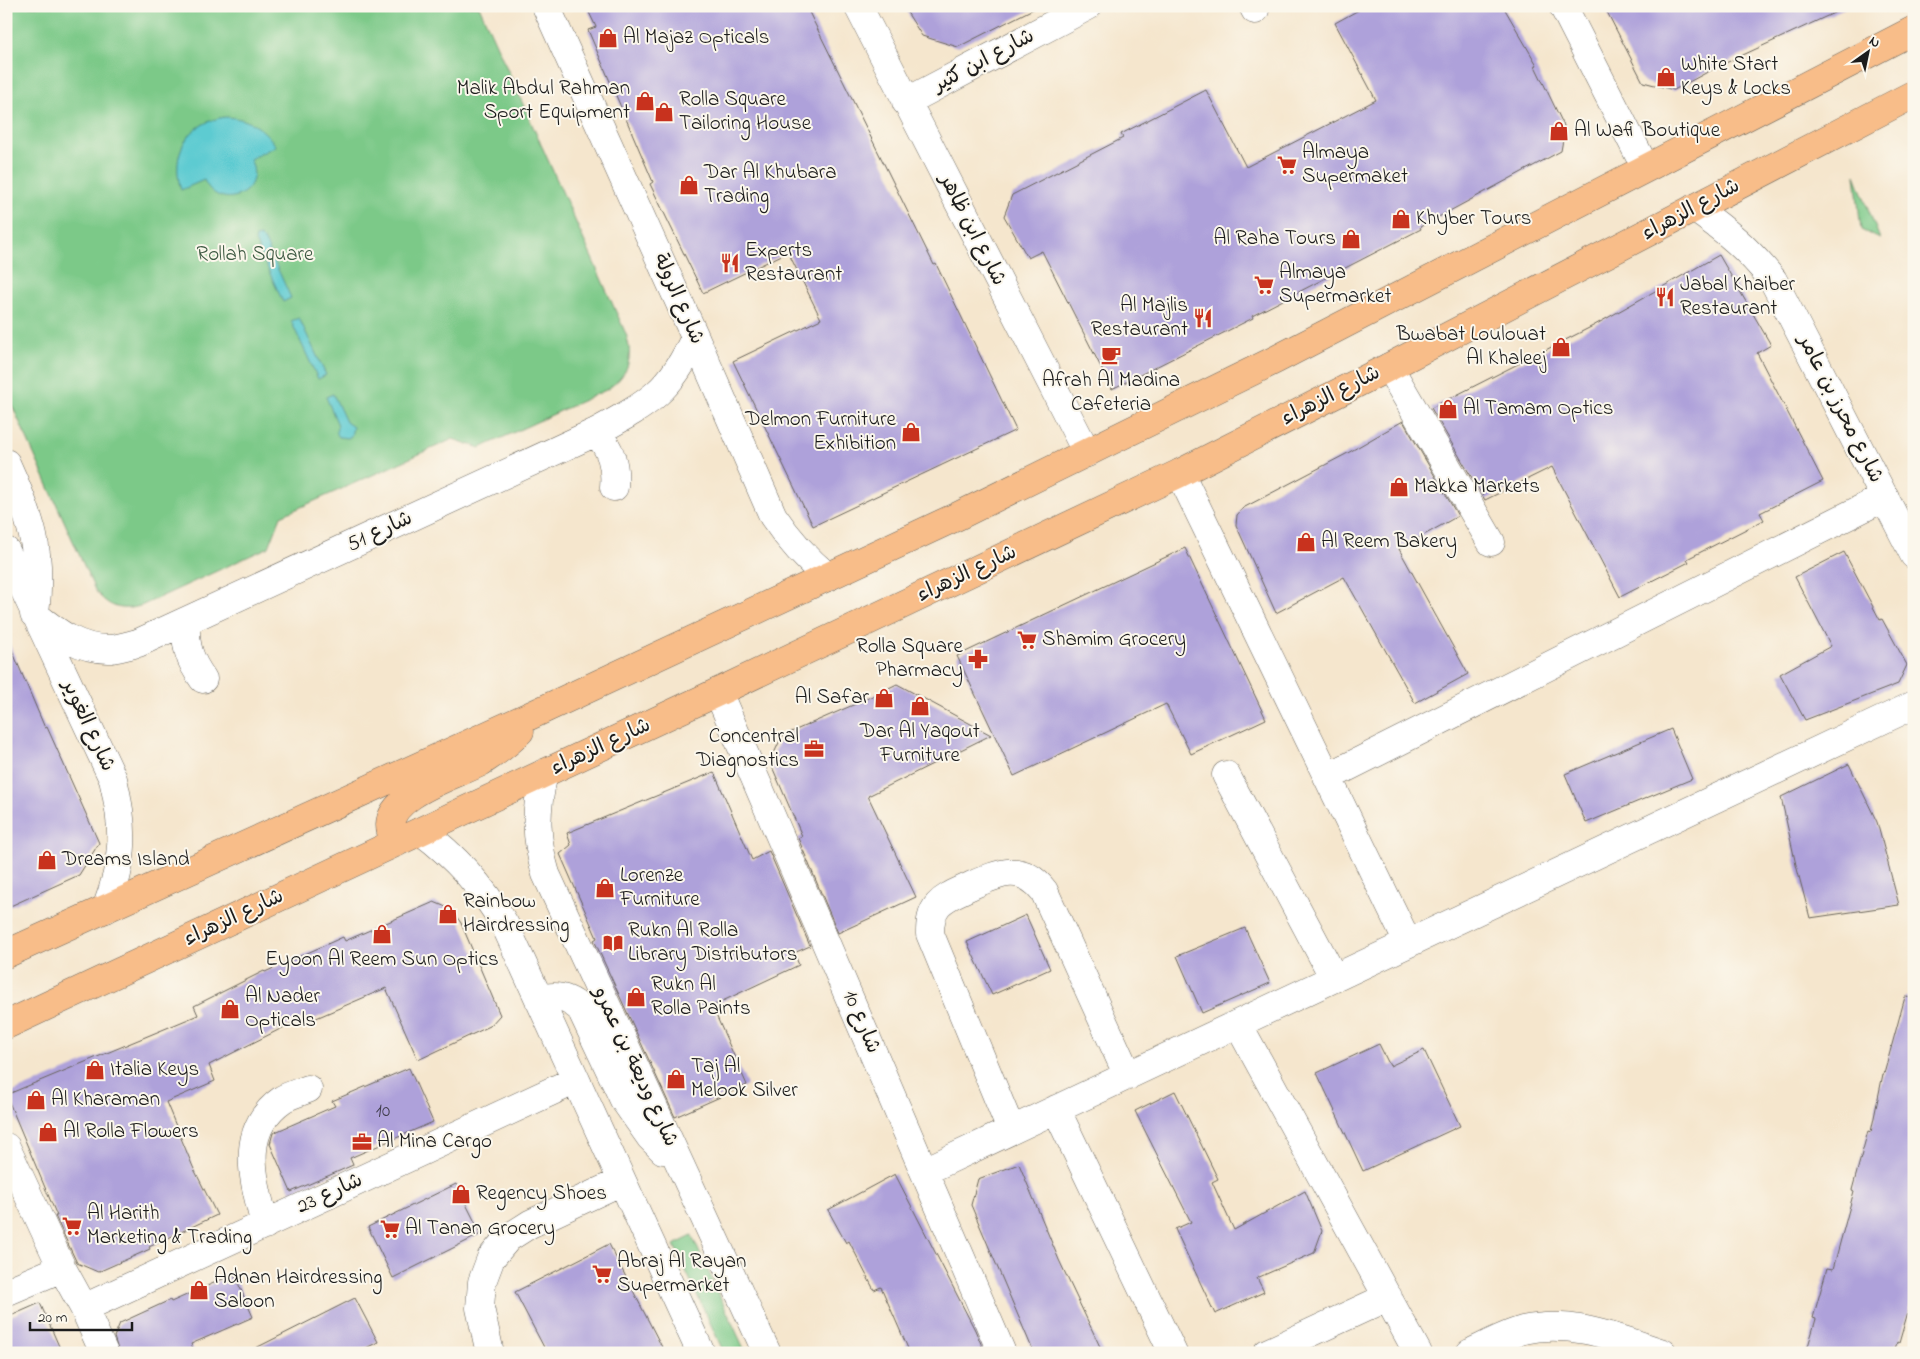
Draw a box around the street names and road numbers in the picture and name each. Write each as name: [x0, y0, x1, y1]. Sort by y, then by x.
street label: شارع ابن كثير: [926, 22, 1040, 101]
street label: شارع ابن ظاهر: [930, 167, 1013, 291]
street label: شارع الزهراء: [1636, 172, 1746, 248]
street label: شارع الرولة: [645, 249, 711, 349]
street label: شارع محرز بن عامر: [1789, 328, 1890, 489]
street label: شارع الزهراء: [1276, 358, 1386, 434]
street label: شارع 51: [342, 504, 418, 560]
street label: شارع الزهراء: [912, 538, 1022, 610]
street label: شارع الغوير: [53, 674, 122, 777]
street label: شارع الزهراء: [546, 711, 656, 783]
street label: شارع الزهراء: [179, 882, 289, 954]
street label: شارع وديعة بن عمرو: [584, 980, 685, 1152]
street label: شارع 10: [834, 986, 888, 1058]
street label: شارع 23: [292, 1166, 368, 1222]

